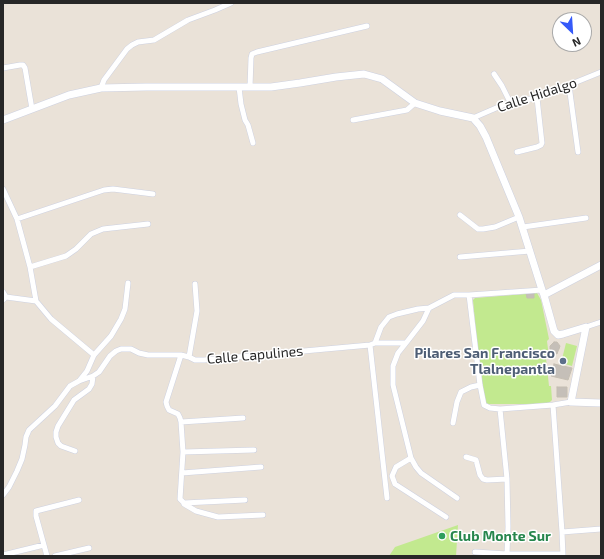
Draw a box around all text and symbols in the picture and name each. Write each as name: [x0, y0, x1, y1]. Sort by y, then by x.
north arrow: [552, 12, 592, 52]
text: N: [571, 35, 583, 50]
street label: Calle Hidalgo: [495, 74, 579, 116]
street label: Calle Capulines: [206, 342, 304, 368]
place label: Pilares San Francisco Tlalnepantla: [414, 345, 555, 378]
marker: Pilares San Francisco Tlalnepantla: [558, 356, 568, 366]
place label: Club Monte Sur: [450, 528, 551, 544]
marker: Club Monte Sur: [437, 531, 447, 541]

